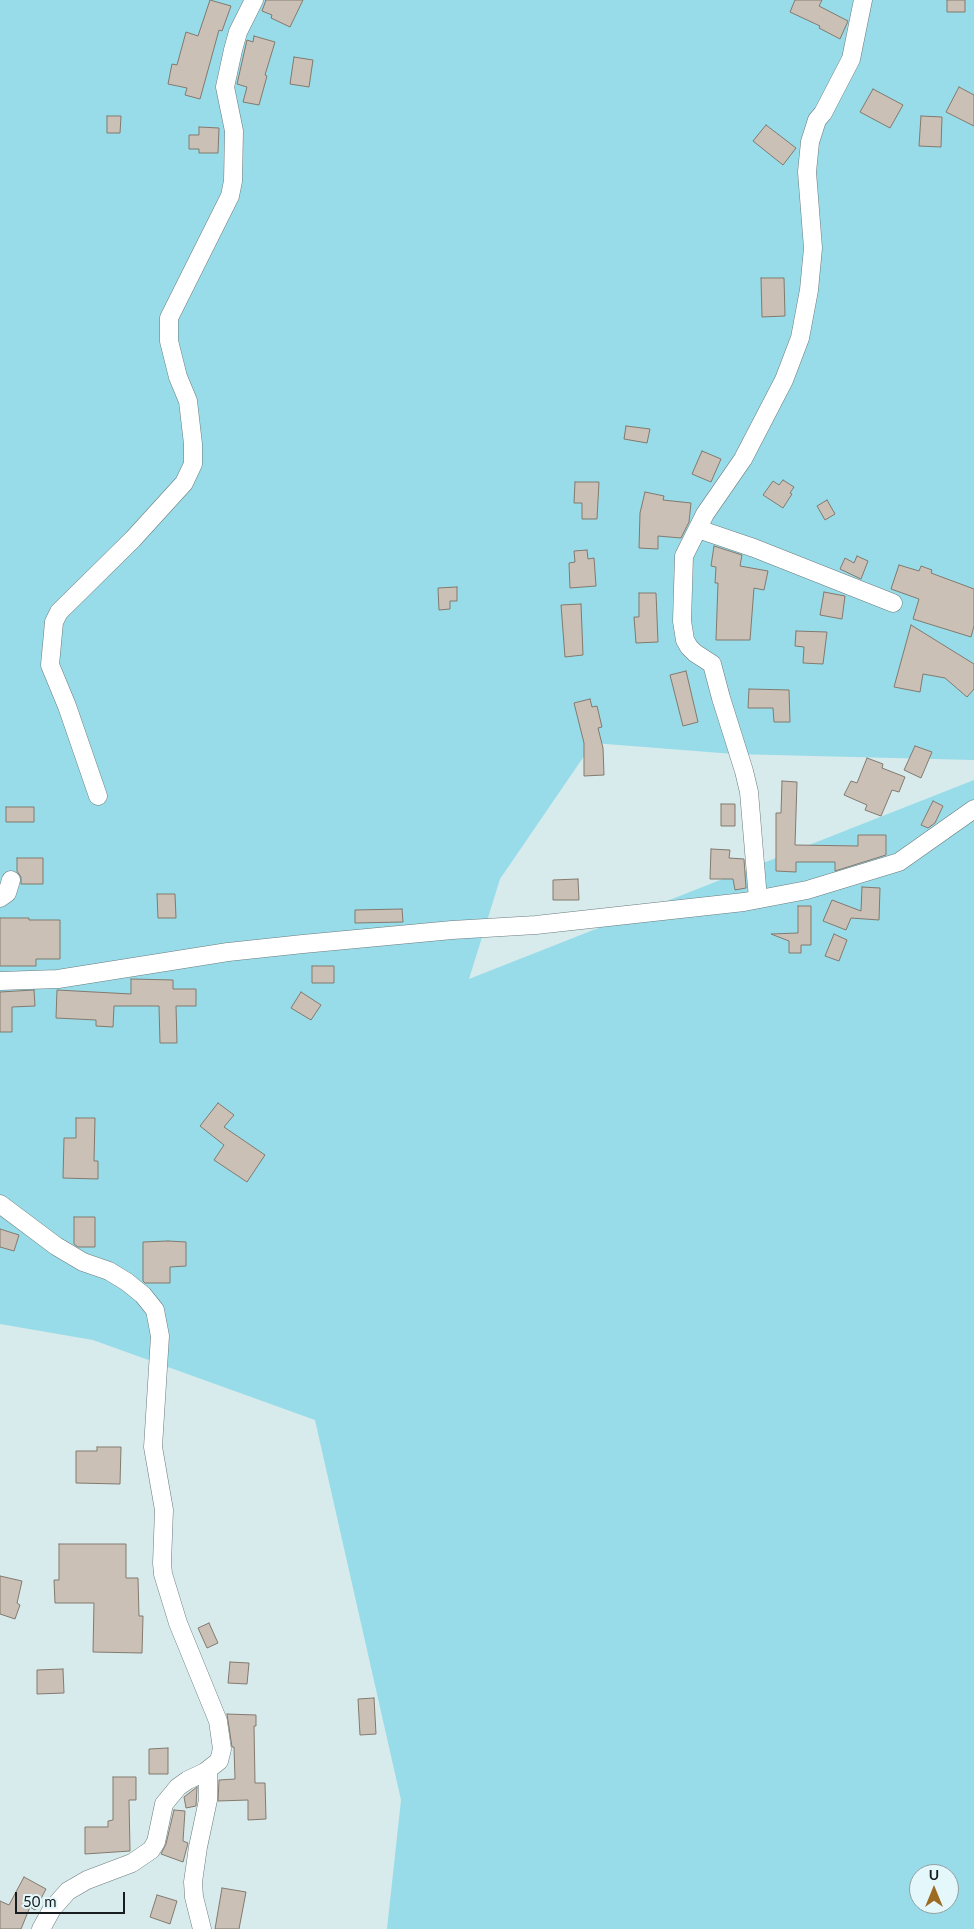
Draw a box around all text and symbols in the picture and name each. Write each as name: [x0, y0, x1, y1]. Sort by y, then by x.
north arrow: [909, 1864, 959, 1914]
text: U: [929, 1866, 939, 1883]
scale bar: [18, 1882, 128, 1914]
text: 50 m: [23, 1892, 57, 1910]

